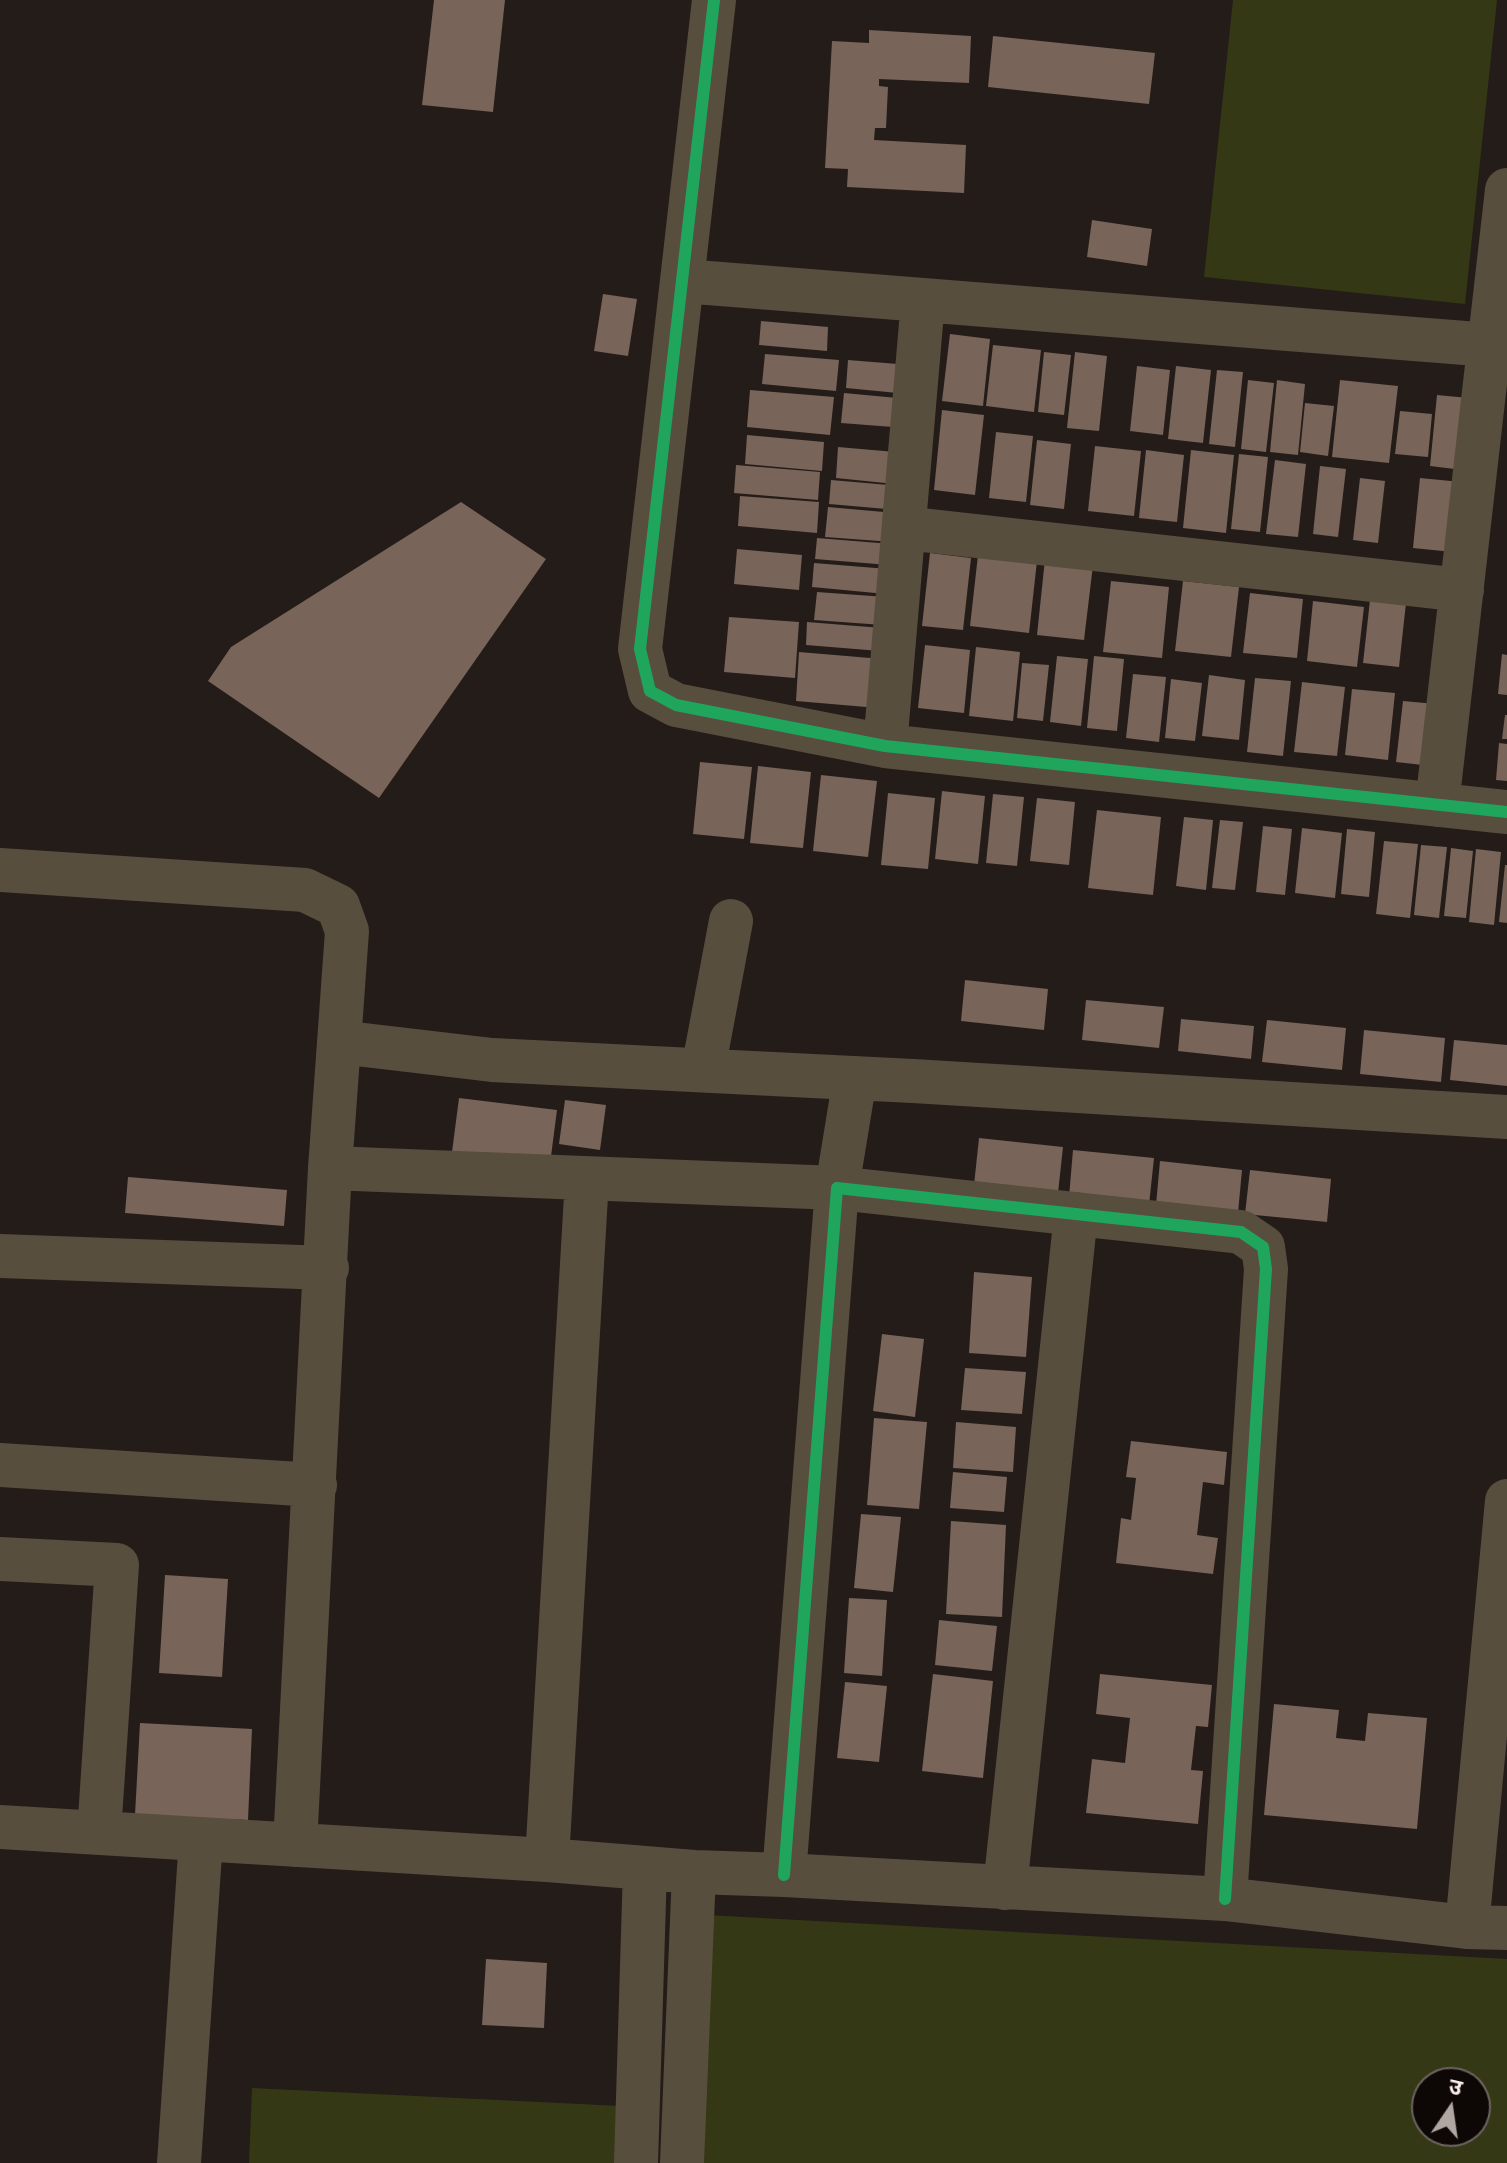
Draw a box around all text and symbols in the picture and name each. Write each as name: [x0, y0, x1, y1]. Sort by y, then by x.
north arrow: [1411, 2067, 1491, 2147]
text: उ: [1446, 2068, 1466, 2103]

